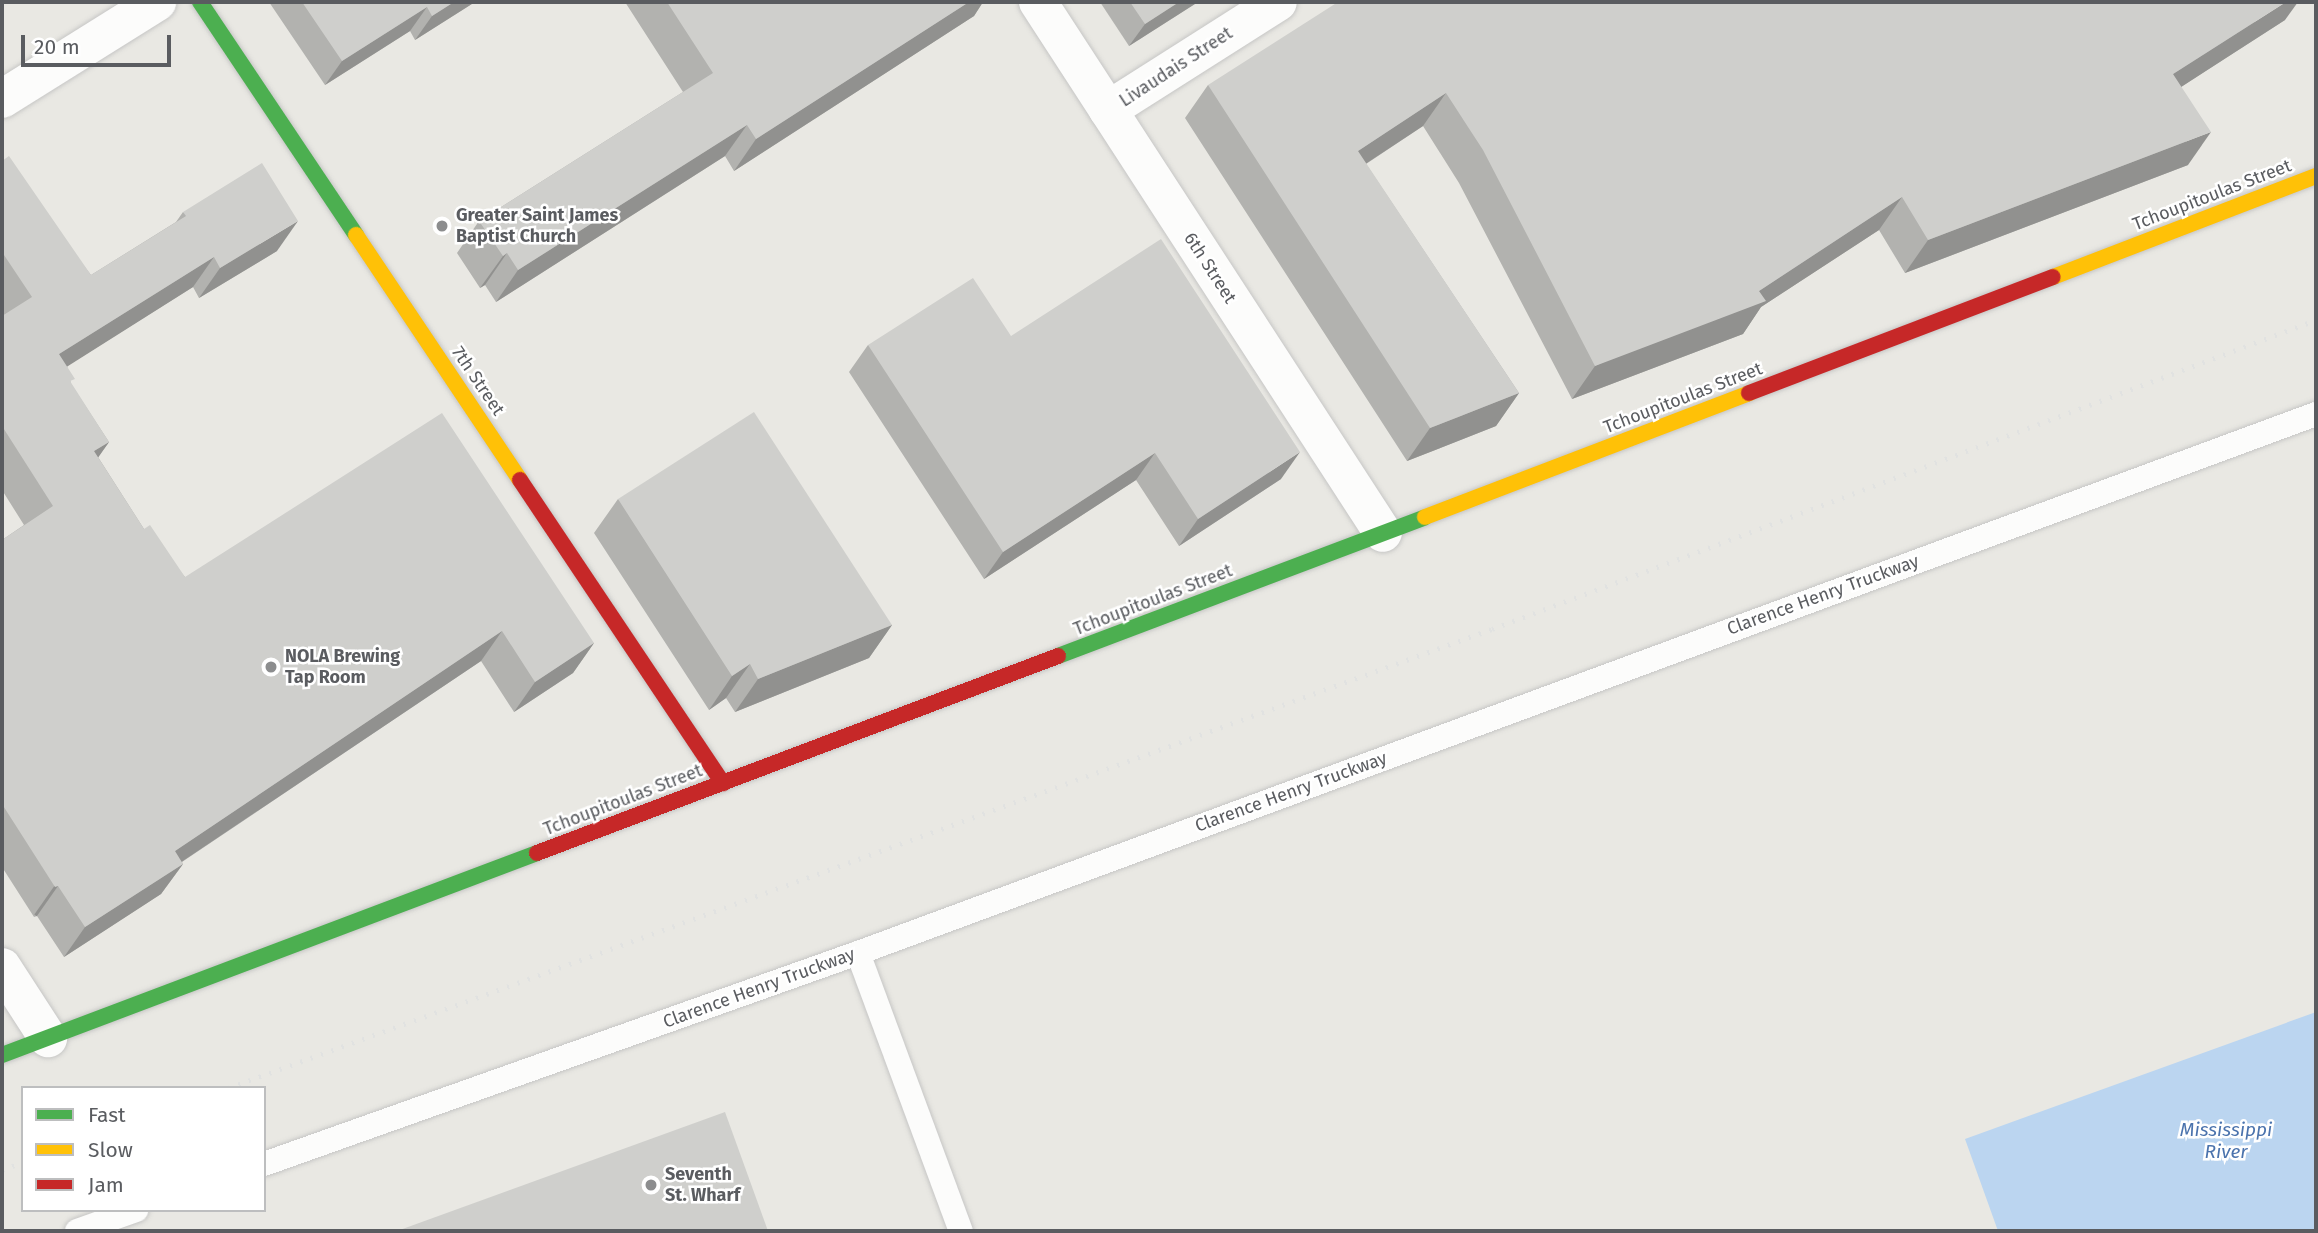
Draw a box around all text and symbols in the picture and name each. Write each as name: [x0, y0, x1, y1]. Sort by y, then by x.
scale bar: [24, 21, 175, 65]
street label: Livaudais Street: [1115, 22, 1237, 112]
text: 20 m: [34, 34, 80, 60]
street label: Tchoupitoulas Street: [2130, 155, 2294, 235]
place label: Greater Saint James Baptist Church: [456, 205, 618, 248]
marker: Greater Saint James Baptist Church: [434, 218, 450, 234]
street label: 6th Street: [1179, 228, 1241, 308]
street label: 7th Street: [447, 342, 509, 420]
street label: Tchoupitoulas Street: [1601, 358, 1765, 438]
street label: Clarence Henry Truckway: [1724, 550, 1922, 640]
street label: Tchoupitoulas Street: [1071, 560, 1235, 640]
place label: NOLA Brewing Tap Room: [285, 646, 400, 688]
marker: NOLA Brewing Tap Room: [263, 659, 279, 675]
street label: Clarence Henry Truckway: [1192, 747, 1390, 837]
street label: Tchoupitoulas Street: [541, 760, 705, 840]
street label: Clarence Henry Truckway: [660, 943, 858, 1033]
legend: [21, 1086, 266, 1212]
text: Fast: [88, 1102, 126, 1128]
water label: Mississippi River: [2180, 1119, 2272, 1163]
text: Slow: [88, 1137, 133, 1163]
place label: Seventh St. Wharf: [665, 1164, 740, 1206]
text: Jam: [88, 1172, 124, 1198]
marker: Seventh St. Wharf: [643, 1177, 659, 1193]

